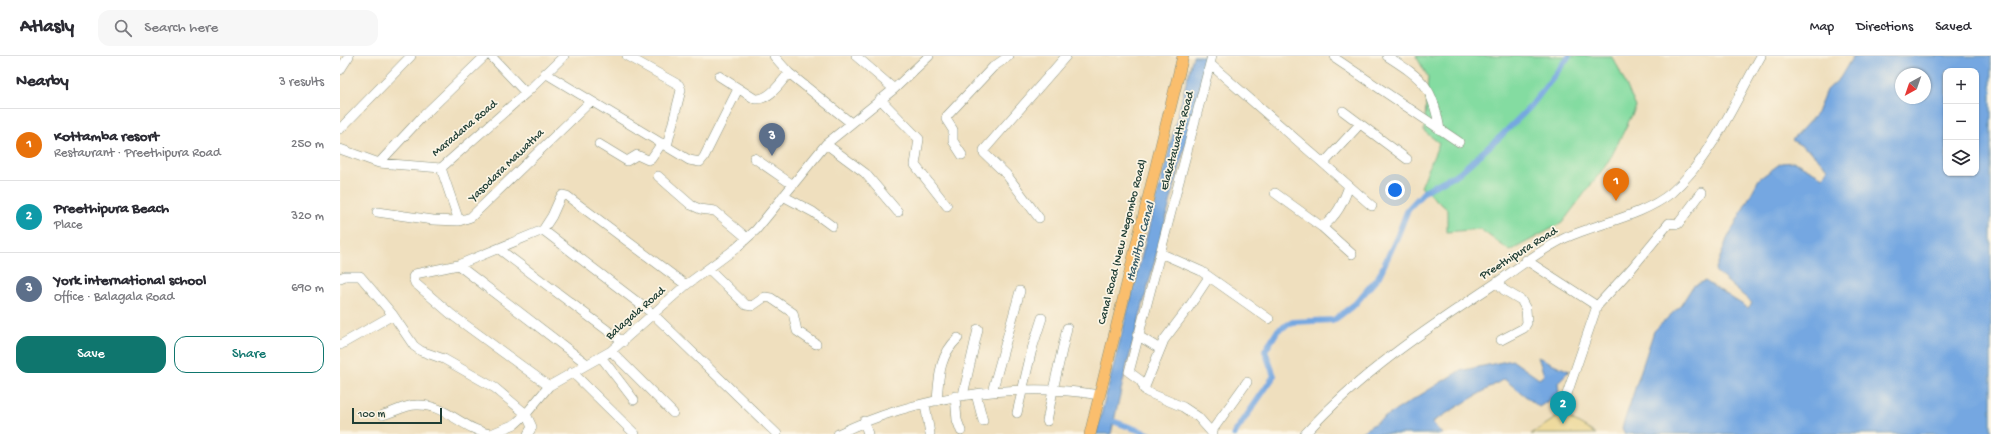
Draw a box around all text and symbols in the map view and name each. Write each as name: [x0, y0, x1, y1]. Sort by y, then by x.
search box: [98, 10, 378, 46]
text: Atlasly: [20, 16, 74, 39]
icon: search: [112, 17, 134, 39]
text: Search here: [144, 19, 218, 37]
text: Map: [1810, 19, 1834, 36]
text: Directions: [1856, 19, 1913, 36]
text: Saved: [1935, 19, 1971, 36]
north arrow: [1895, 68, 1931, 104]
map controls: [1943, 68, 1979, 176]
button: +: [1943, 68, 1979, 104]
text: Nearby: [16, 72, 69, 92]
text: 3 results: [279, 75, 324, 90]
street label: Elakatawatta Road: [1158, 89, 1198, 192]
street label: Maradana Road: [429, 97, 501, 160]
button: −: [1943, 104, 1979, 140]
pin: 3: [759, 123, 785, 156]
street label: Yasodara Mawatha: [466, 126, 548, 206]
text: Kottamba resort: [54, 128, 159, 146]
text: 1: [26, 137, 32, 152]
text: 250 m: [291, 137, 324, 152]
button: layers: [1943, 140, 1979, 176]
text: Restaurant · Preethipura Road: [54, 146, 221, 161]
street label: Canal Road (New Negombo Road): [1096, 158, 1150, 326]
pin: 1: [1603, 168, 1629, 201]
your location: [1385, 180, 1405, 200]
text: Preethipura Beach: [54, 200, 169, 218]
water label: Hamilton Canal: [1123, 200, 1159, 283]
text: 2: [26, 209, 32, 224]
text: 320 m: [291, 209, 324, 224]
text: Place: [54, 218, 82, 233]
street label: Preethipura Road: [1477, 224, 1561, 284]
text: York international school: [54, 272, 206, 290]
text: 3: [26, 281, 32, 296]
text: 690 m: [291, 281, 324, 296]
street label: Balagala Road: [603, 284, 669, 344]
text: Office · Balagala Road: [54, 290, 174, 305]
button: Save: [16, 336, 166, 373]
button: Share: [174, 336, 324, 373]
pin: 2: [1550, 391, 1576, 424]
scale bar: [352, 406, 442, 425]
text: 100 m: [358, 409, 385, 421]

